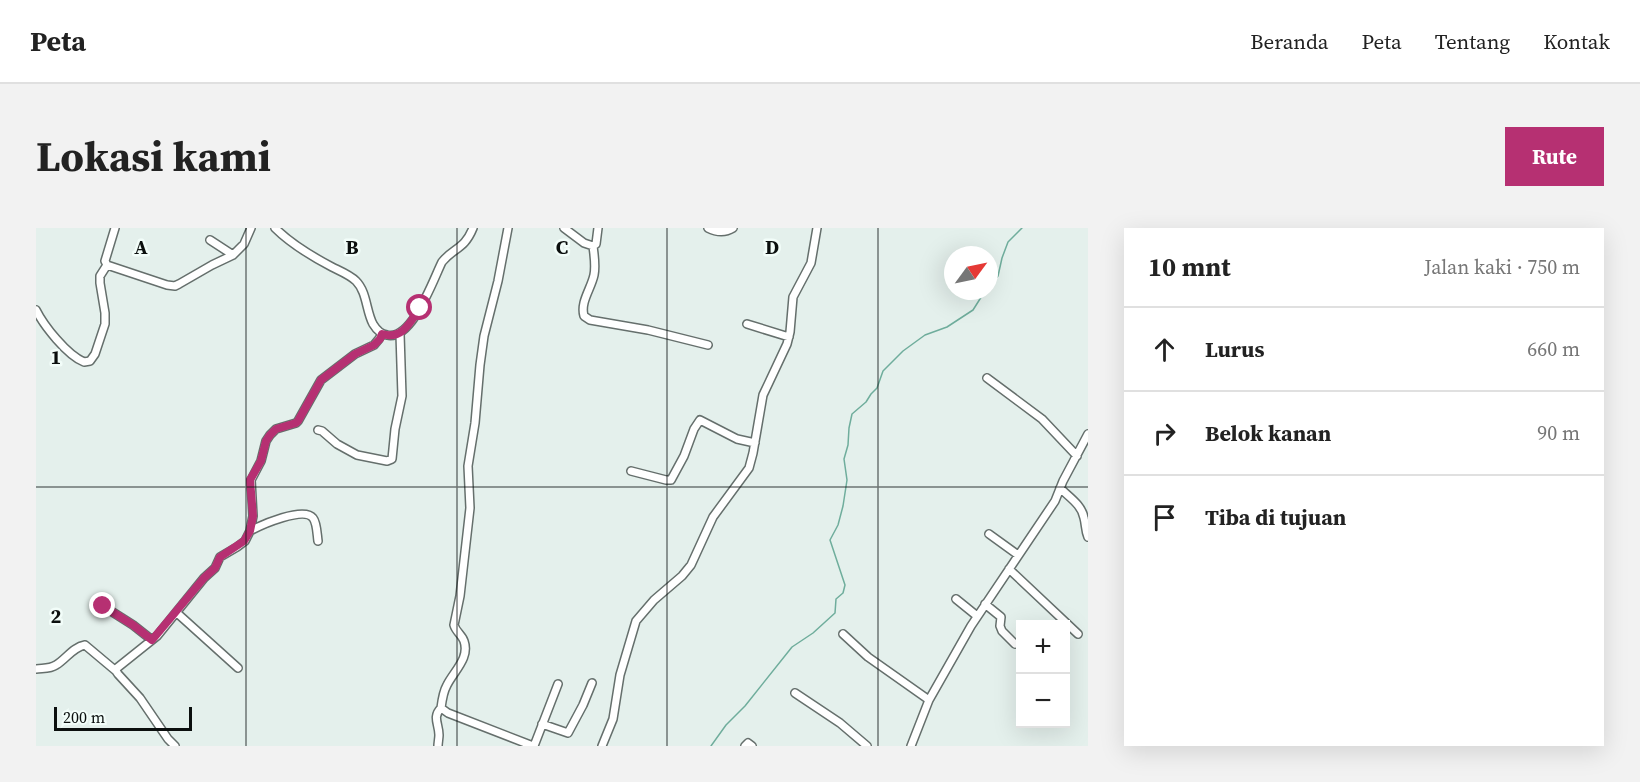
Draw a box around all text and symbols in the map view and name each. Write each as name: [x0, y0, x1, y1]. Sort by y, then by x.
text: Peta: [30, 22, 86, 60]
text: Beranda: [1250, 27, 1329, 56]
text: Peta: [1362, 27, 1402, 56]
text: Tentang: [1435, 27, 1510, 56]
text: Kontak: [1543, 27, 1610, 56]
text: Lokasi kami: [36, 127, 271, 185]
button: Rute: [1505, 127, 1604, 186]
text: A: [134, 233, 148, 261]
text: B: [345, 233, 359, 261]
text: C: [556, 233, 568, 261]
text: D: [765, 233, 779, 261]
north arrow: [944, 246, 998, 300]
text: 10 mnt: [1148, 249, 1231, 285]
text: Jalan kaki · 750 m: [1424, 253, 1580, 281]
route start: [406, 294, 432, 320]
icon: ahead: [1148, 333, 1181, 366]
text: Lurus: [1205, 334, 1264, 364]
text: 660 m: [1527, 335, 1580, 363]
text: 1: [51, 343, 61, 371]
icon: right: [1148, 417, 1181, 450]
text: Belok kanan: [1205, 418, 1331, 448]
text: 90 m: [1537, 419, 1580, 447]
icon: arrive: [1148, 501, 1181, 534]
text: Tiba di tujuan: [1205, 502, 1346, 532]
route end: [89, 592, 115, 618]
text: 2: [51, 602, 62, 630]
map controls: [1016, 620, 1070, 728]
button: +: [1016, 620, 1070, 674]
button: −: [1016, 674, 1070, 728]
scale bar: [54, 704, 192, 732]
text: 200 m: [63, 706, 105, 728]

